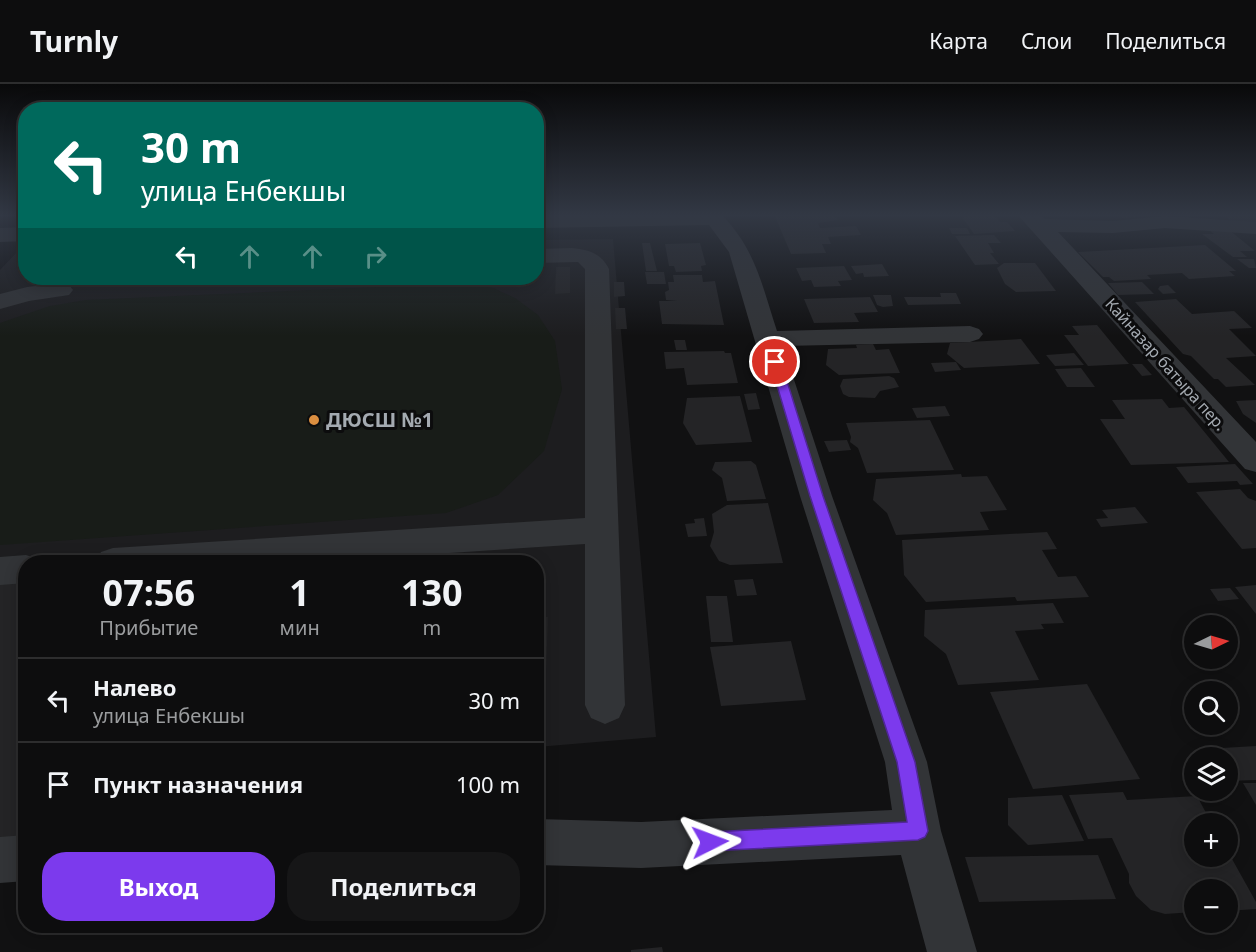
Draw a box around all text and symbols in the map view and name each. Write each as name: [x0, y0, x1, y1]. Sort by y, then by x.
text: Turnly: [30, 22, 118, 60]
text: Карта: [929, 27, 988, 55]
text: Слои: [1021, 27, 1072, 55]
text: Поделиться: [1105, 27, 1226, 55]
text: 30 m: [141, 118, 241, 175]
icon: left: [42, 126, 120, 204]
text: улица Енбекшы: [141, 172, 346, 209]
icon: left: [170, 240, 203, 273]
icon: ahead: [233, 240, 266, 273]
icon: ahead: [296, 240, 329, 273]
icon: right: [359, 240, 392, 273]
street label: Кайназар батыра пер.: [1101, 293, 1231, 435]
pin: [749, 336, 800, 387]
icon: arrive: [758, 345, 791, 378]
place label: ДЮСШ №1: [326, 406, 433, 433]
marker: ДЮСШ №1: [307, 413, 321, 427]
text: 07:56: [103, 568, 195, 617]
text: 1: [289, 568, 310, 617]
text: 130: [401, 568, 463, 617]
text: Прибытие: [99, 614, 198, 641]
text: мин: [280, 614, 320, 641]
text: m: [422, 614, 441, 641]
north arrow: [1184, 615, 1238, 669]
map controls: [1184, 615, 1238, 933]
text: Налево: [93, 672, 176, 702]
button: search: [1184, 681, 1238, 735]
icon: left: [42, 684, 75, 717]
text: 30 m: [469, 685, 520, 715]
text: улица Енбекшы: [93, 702, 245, 729]
button: layers: [1184, 747, 1238, 801]
icon: arrive: [42, 768, 75, 801]
text: Пункт назначения: [93, 769, 303, 799]
text: 100 m: [456, 769, 520, 799]
position arrow: [678, 810, 742, 874]
button: +: [1184, 813, 1238, 867]
button: Выход: [42, 852, 275, 921]
button: Поделиться: [287, 852, 520, 921]
button: −: [1184, 879, 1238, 933]

